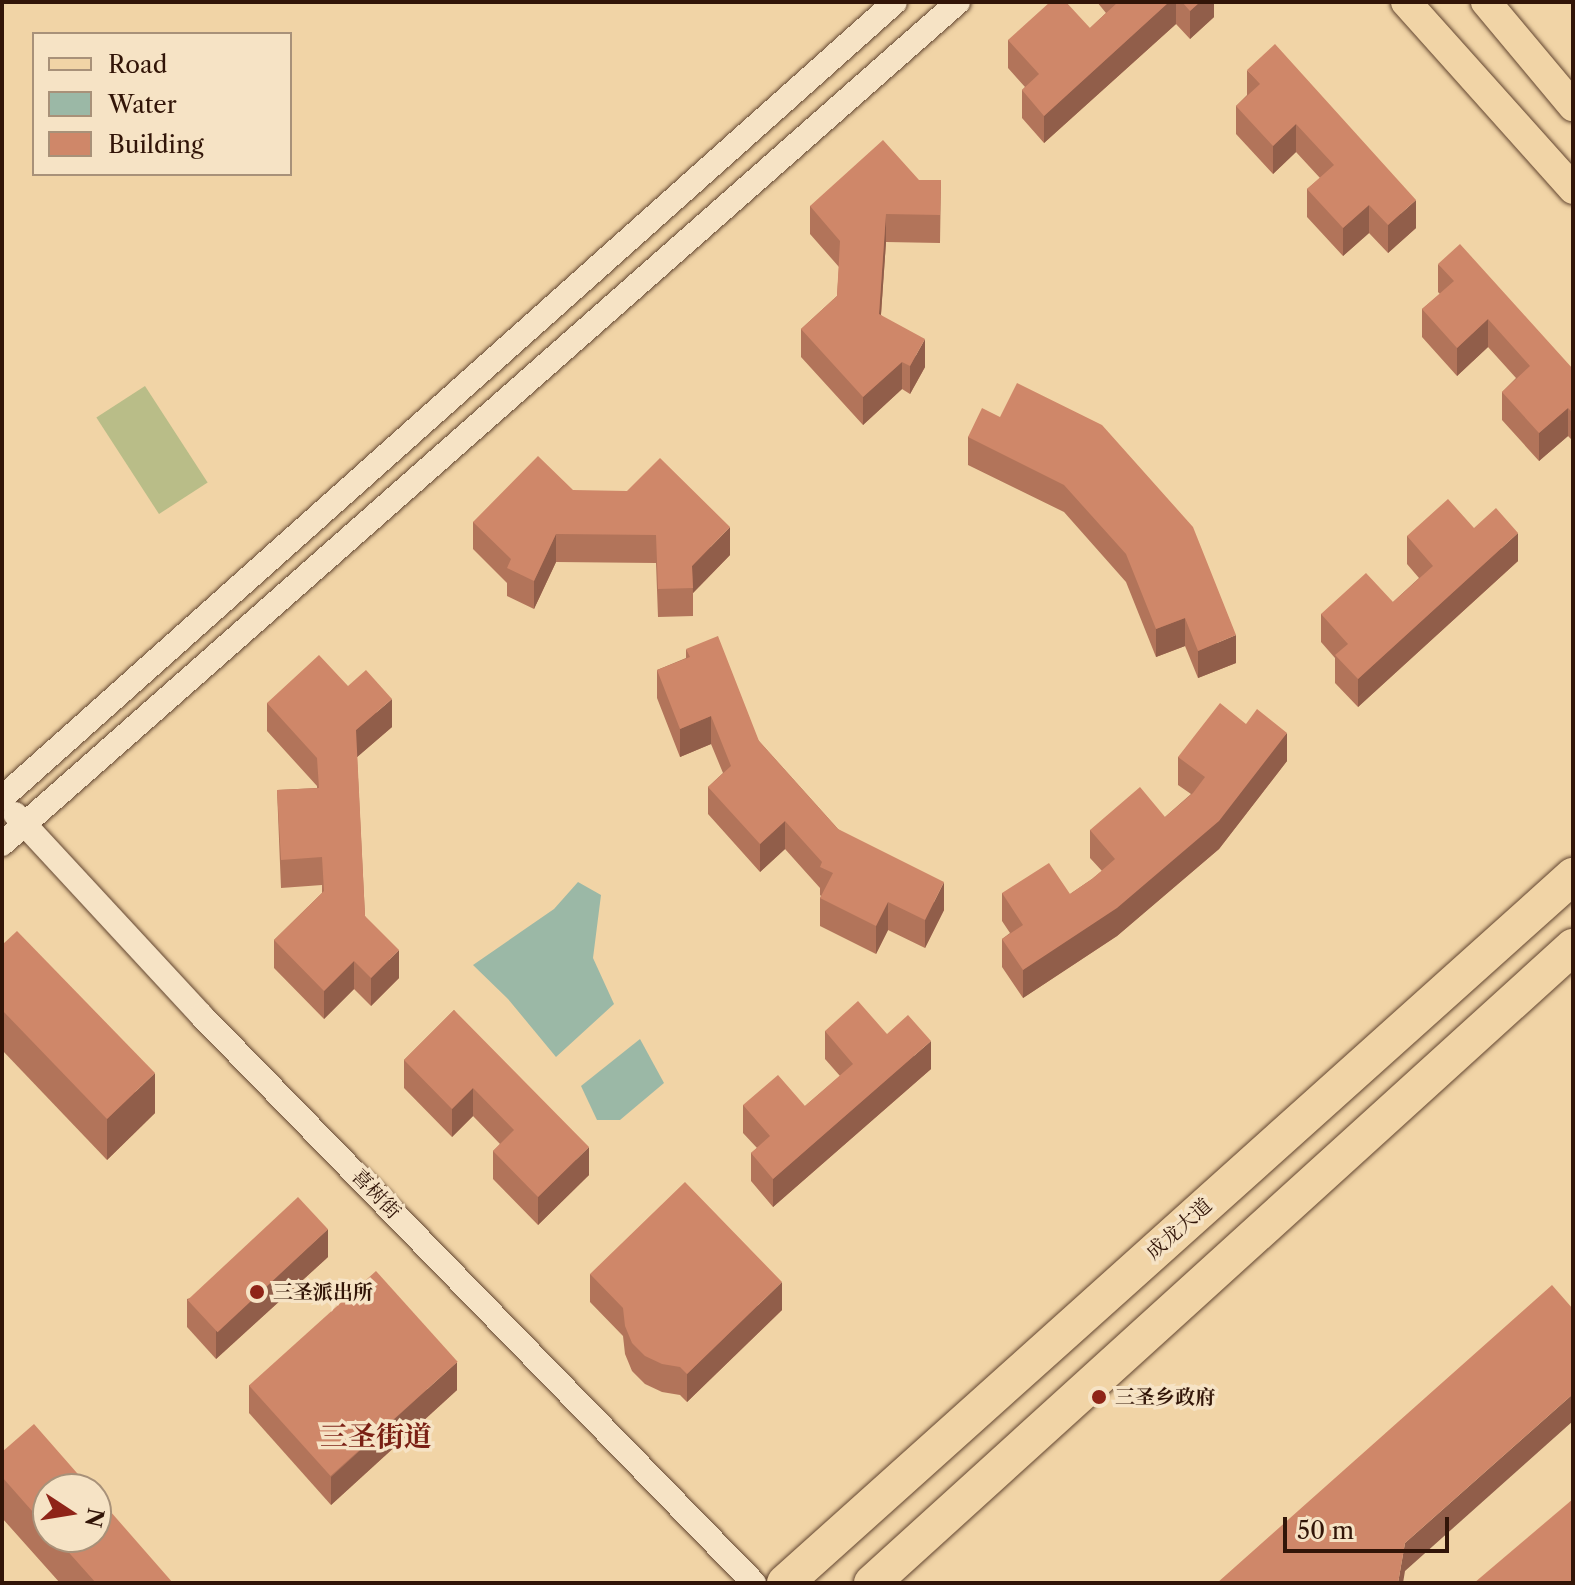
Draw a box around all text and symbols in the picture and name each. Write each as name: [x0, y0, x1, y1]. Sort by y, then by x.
legend: [32, 32, 292, 176]
text: Road: [108, 50, 167, 79]
text: Water: [108, 90, 177, 119]
text: Building: [108, 130, 204, 159]
street label: 喜树街: [347, 1164, 405, 1224]
street label: 成龙大道: [1141, 1193, 1217, 1265]
place label: 三圣派出所: [273, 1280, 373, 1304]
marker: 三圣派出所: [248, 1283, 266, 1301]
place label: 三圣乡政府: [1115, 1385, 1215, 1409]
marker: 三圣乡政府: [1090, 1388, 1108, 1406]
district label: 三圣街道: [320, 1419, 432, 1453]
north arrow: [32, 1473, 112, 1553]
scale bar: [1287, 1501, 1453, 1551]
text: N: [79, 1506, 109, 1530]
text: 50 m: [1297, 1516, 1354, 1545]

